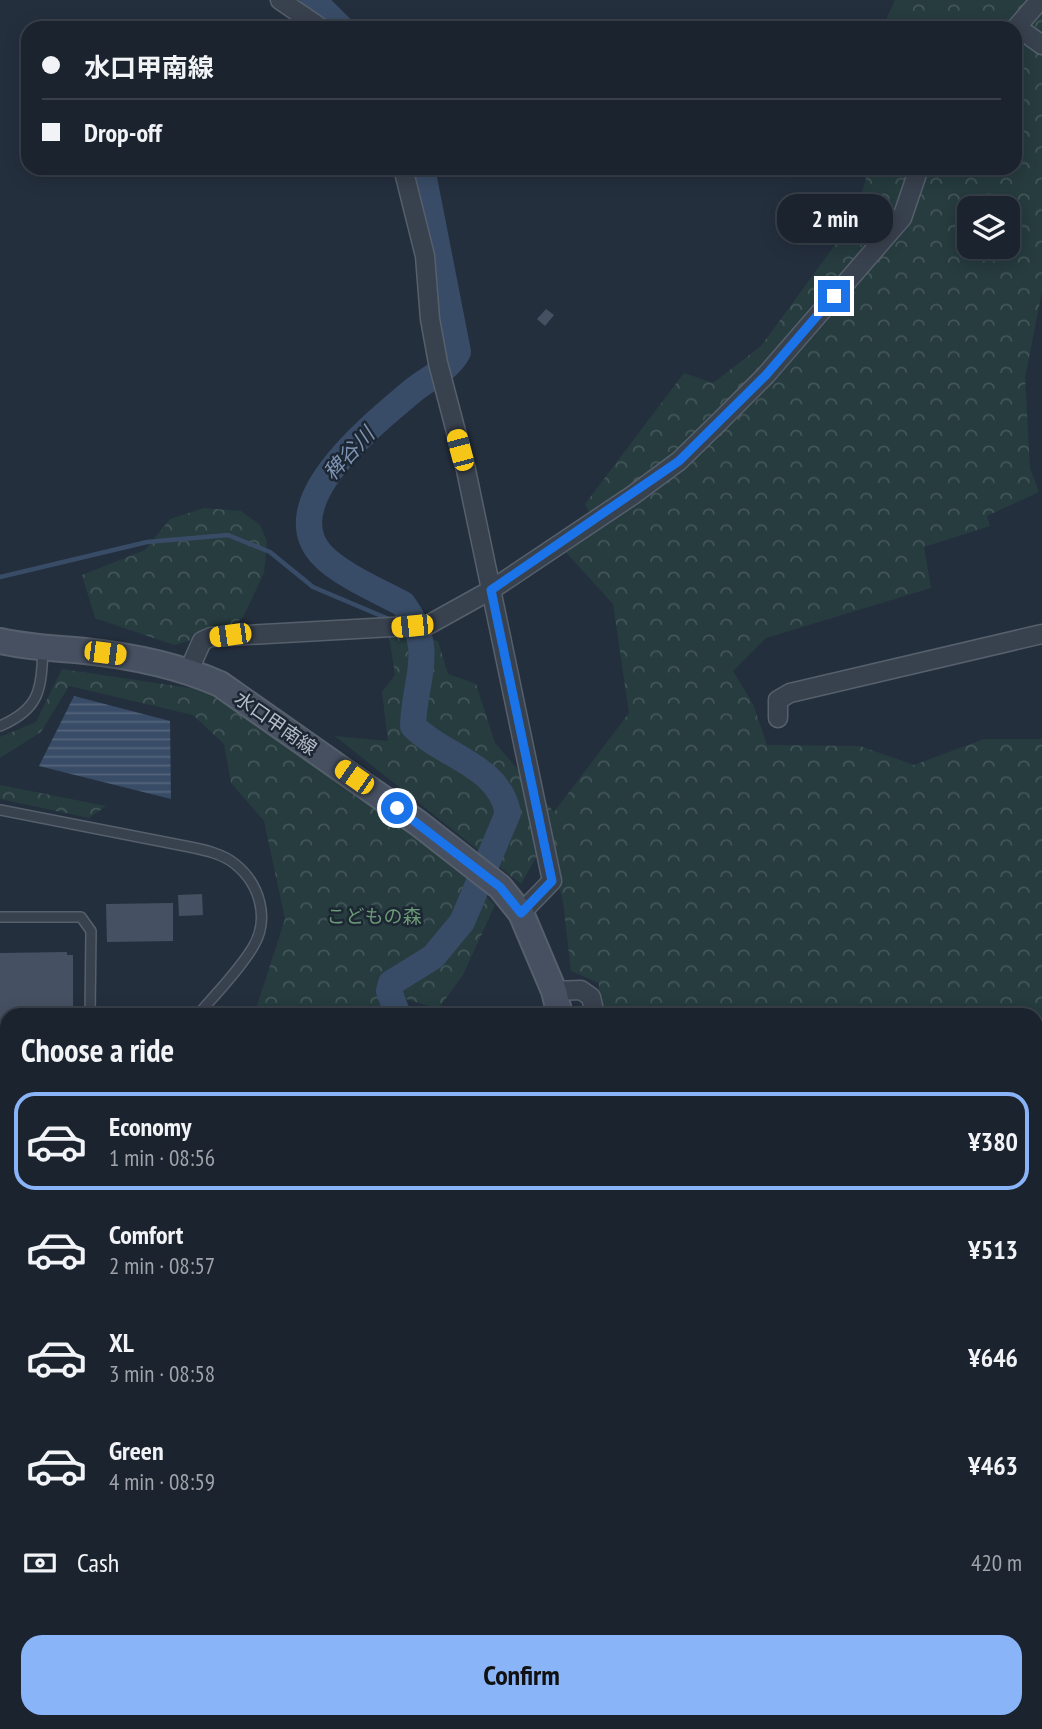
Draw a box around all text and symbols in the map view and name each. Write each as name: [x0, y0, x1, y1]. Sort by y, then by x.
text: 水口甲南線: [84, 51, 214, 84]
text: Drop-off: [84, 116, 162, 149]
callout: 2 min: [776, 194, 892, 244]
map controls: [957, 196, 1020, 259]
button: layers: [957, 196, 1020, 259]
text: 2 min: [812, 204, 858, 233]
route end: [818, 280, 850, 312]
water label: 稗谷川: [317, 420, 381, 486]
car: [445, 427, 476, 473]
car: [391, 613, 434, 639]
car: [208, 622, 253, 648]
car: [83, 640, 128, 666]
street label: 水口甲南線: [230, 686, 322, 760]
car: [331, 756, 378, 798]
route start: [381, 792, 413, 824]
park label: こどもの森: [326, 904, 422, 928]
text: Choose a ride: [21, 1029, 174, 1071]
icon: car: [25, 1110, 88, 1173]
text: Economy: [109, 1110, 191, 1143]
text: ¥380: [968, 1125, 1018, 1158]
text: 1 min · 08:56: [109, 1143, 215, 1172]
icon: car: [25, 1218, 88, 1281]
text: Comfort: [109, 1218, 183, 1251]
text: ¥513: [968, 1233, 1018, 1266]
text: 2 min · 08:57: [109, 1251, 215, 1280]
icon: car: [25, 1326, 88, 1389]
text: XL: [109, 1326, 134, 1359]
text: ¥646: [968, 1341, 1018, 1374]
text: 3 min · 08:58: [109, 1359, 215, 1388]
icon: car: [25, 1434, 88, 1497]
text: Green: [109, 1434, 164, 1467]
text: ¥463: [968, 1449, 1018, 1482]
text: 4 min · 08:59: [109, 1467, 215, 1496]
icon: cash: [21, 1544, 59, 1582]
text: Cash: [77, 1546, 119, 1579]
text: 420 m: [971, 1548, 1022, 1577]
button: Confirm: [21, 1635, 1022, 1715]

